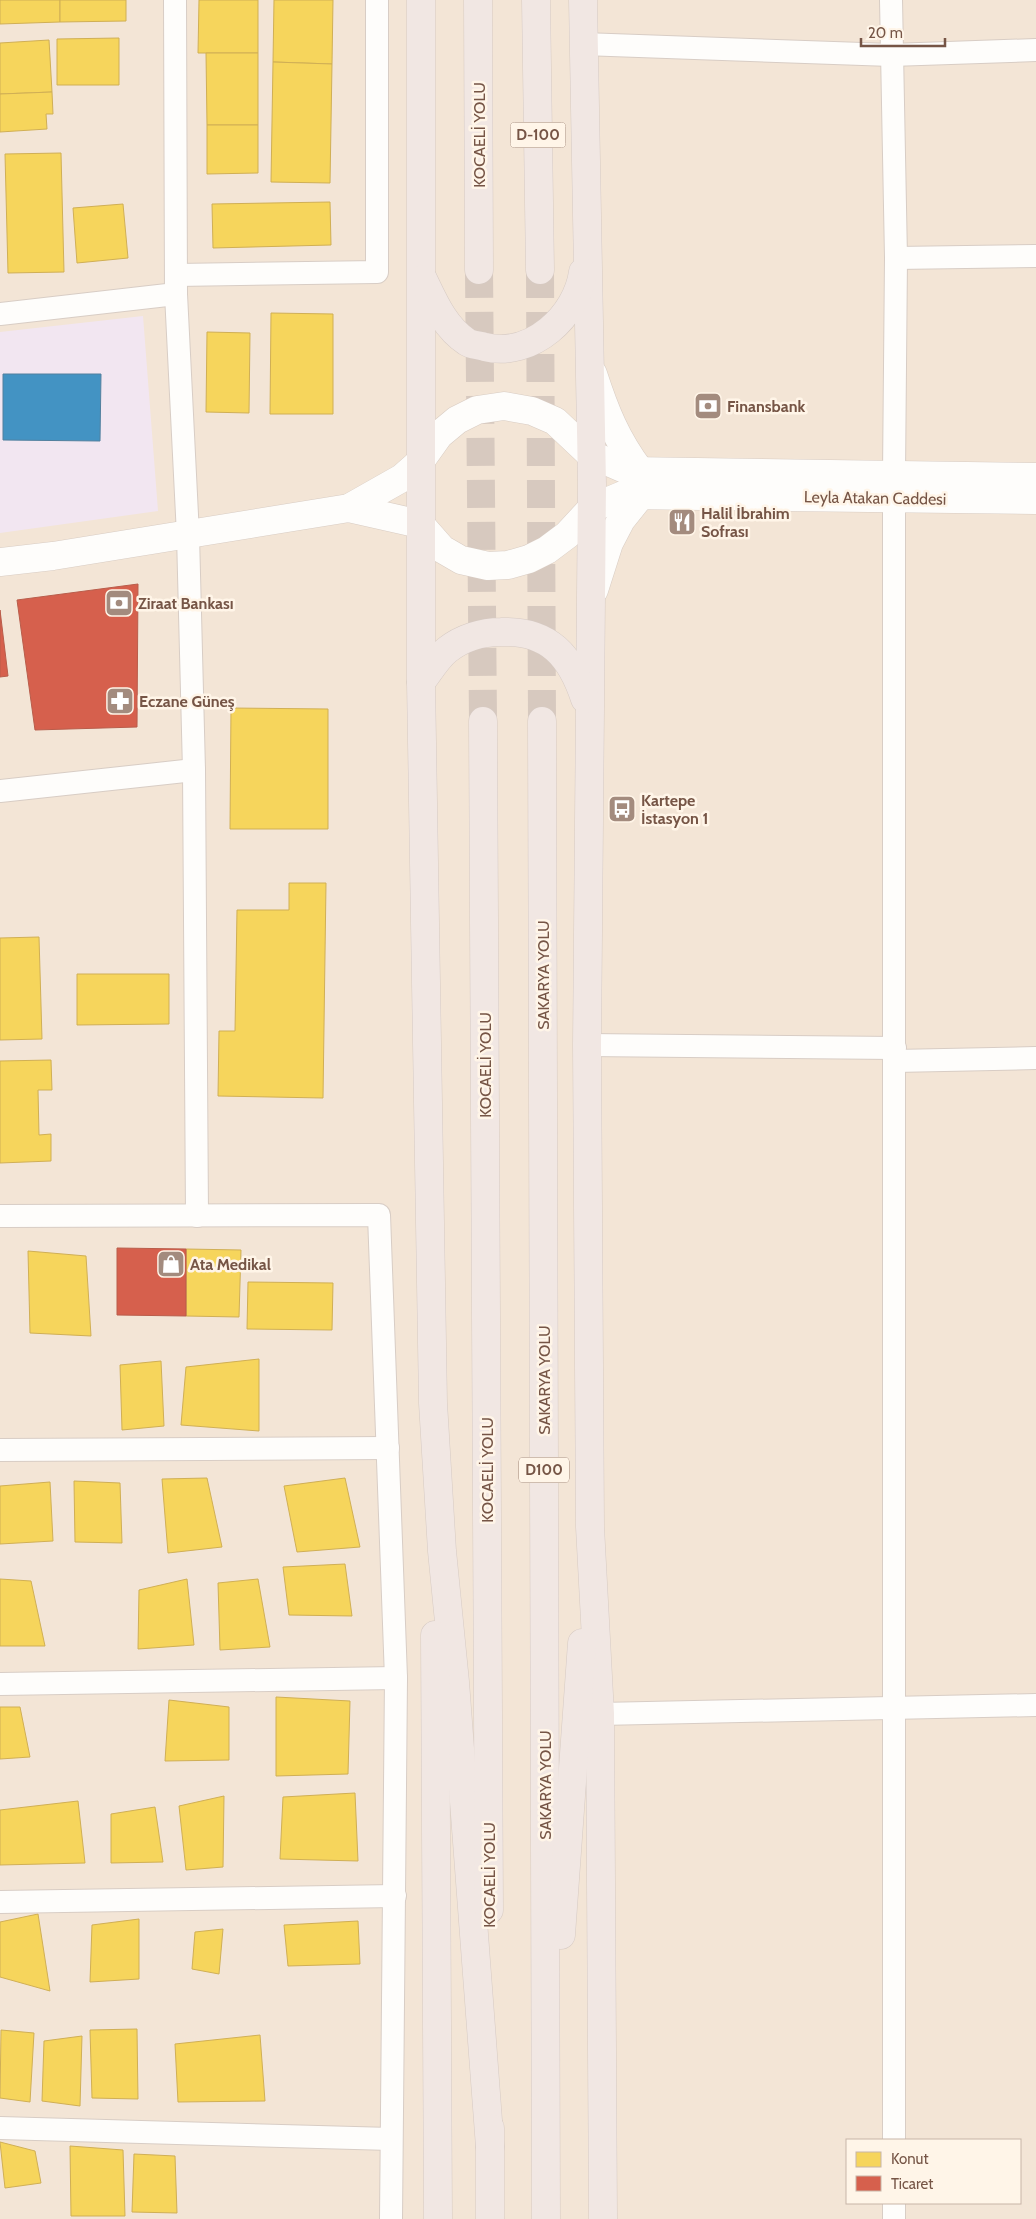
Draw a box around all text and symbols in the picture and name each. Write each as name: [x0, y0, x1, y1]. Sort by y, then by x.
scale bar: [861, 15, 945, 47]
text: 20 m: [868, 24, 903, 42]
street label: KOCAELİ YOLU: [470, 82, 489, 188]
road number: D-100: [510, 122, 566, 148]
bank icon: Finansbank: [693, 391, 723, 421]
place label: Finansbank: [727, 397, 805, 416]
street label: Leyla Atakan Caddesi: [804, 487, 946, 509]
place label: Halil İbrahim Sofrası: [701, 504, 790, 541]
restaurant icon: Halil İbrahim Sofrası: [667, 507, 697, 537]
bank icon: Ziraat Bankası: [104, 588, 134, 618]
place label: Ziraat Bankası: [138, 594, 234, 613]
pharmacy icon: Eczane Güneş: [105, 686, 135, 716]
place label: Eczane Güneş: [139, 692, 235, 711]
place label: Kartepe İstasyon 1: [641, 791, 708, 828]
bus stop icon: Kartepe İstasyon 1: [607, 794, 637, 824]
street label: SAKARYA YOLU: [534, 920, 553, 1030]
street label: KOCAELİ YOLU: [476, 1012, 495, 1118]
shop icon: Ata Medikal: [156, 1249, 186, 1279]
place label: Ata Medikal: [190, 1255, 271, 1274]
street label: SAKARYA YOLU: [535, 1325, 554, 1435]
street label: KOCAELİ YOLU: [478, 1417, 497, 1523]
road number: D100: [519, 1458, 569, 1482]
street label: SAKARYA YOLU: [536, 1730, 555, 1840]
street label: KOCAELİ YOLU: [480, 1822, 499, 1928]
legend: [846, 2139, 1021, 2204]
text: Konut: [891, 2150, 929, 2168]
text: Ticaret: [891, 2175, 933, 2193]

